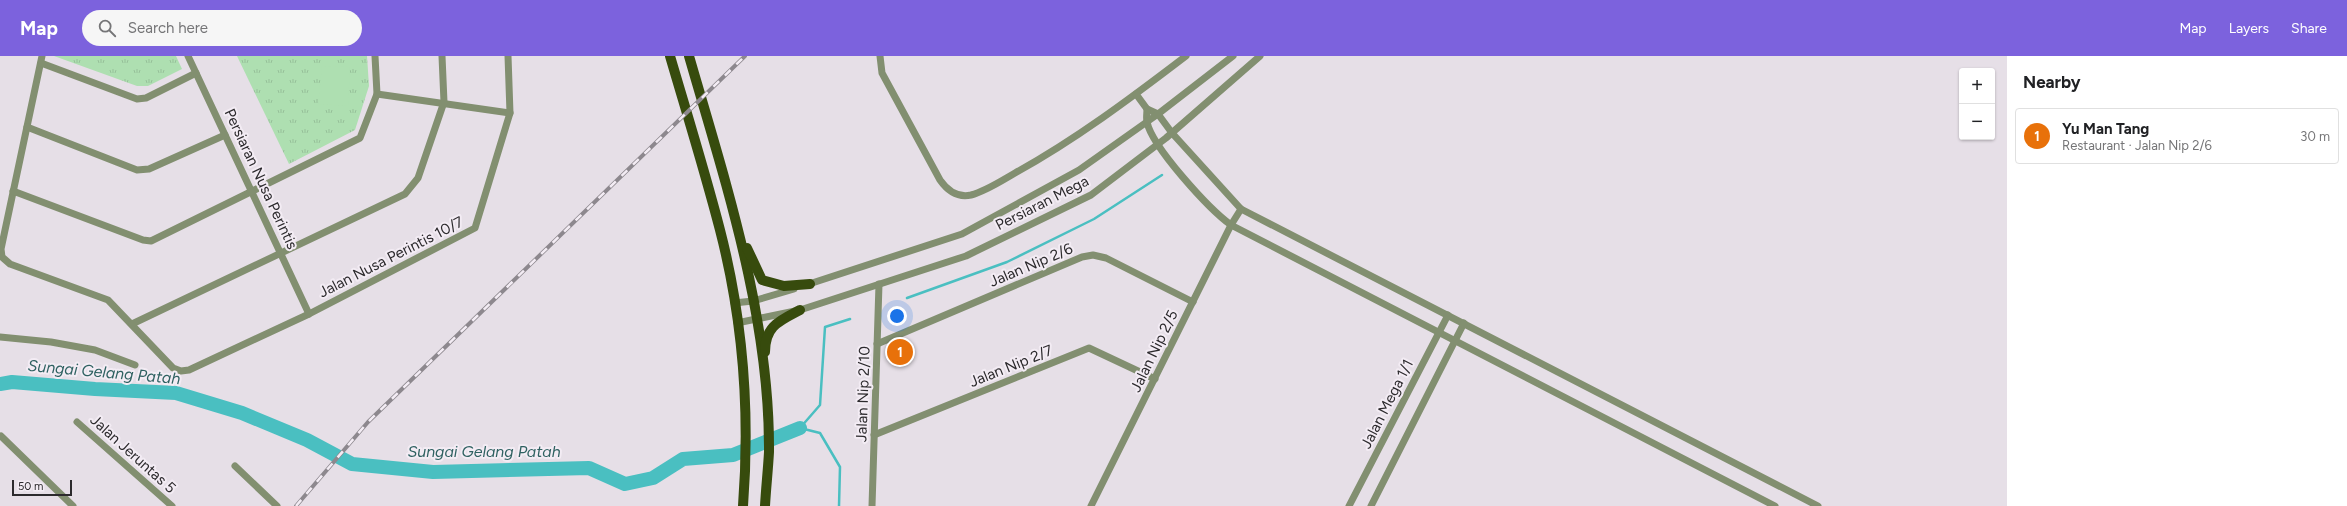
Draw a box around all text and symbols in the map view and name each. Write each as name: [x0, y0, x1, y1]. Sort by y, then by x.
search box: [82, 10, 362, 46]
text: Map: [20, 17, 58, 40]
icon: search: [96, 17, 118, 39]
text: Search here: [128, 19, 208, 37]
text: Map: [2179, 20, 2207, 37]
text: Layers: [2229, 20, 2269, 37]
text: Share: [2291, 20, 2327, 37]
map controls: [1959, 68, 1995, 140]
button: +: [1959, 68, 1995, 104]
text: Nearby: [2023, 72, 2081, 92]
button: −: [1959, 104, 1995, 140]
street label: Persiaran Nusa Perintis: [221, 106, 301, 252]
text: Yu Man Tang: [2062, 120, 2149, 138]
text: 1: [2034, 129, 2040, 144]
text: 30 m: [2300, 129, 2330, 144]
text: Restaurant · Jalan Nip 2/6: [2062, 138, 2212, 153]
street label: Persiaran Mega: [992, 172, 1092, 234]
street label: Jalan Nusa Perintis 10/7: [316, 213, 466, 301]
street label: Jalan Nip 2/6: [987, 239, 1076, 291]
your location: [887, 306, 907, 326]
street label: Jalan Nip 2/5: [1126, 307, 1182, 395]
pin: 1: [887, 337, 913, 367]
street label: Jalan Nip 2/7: [967, 341, 1055, 391]
street label: Jalan Nip 2/10: [852, 346, 874, 442]
water label: Sungai Gelang Patah: [27, 356, 181, 388]
street label: Jalan Mega 1/1: [1357, 356, 1417, 452]
street label: Jalan Jeruntas 5: [87, 411, 179, 497]
water label: Sungai Gelang Patah: [407, 442, 561, 461]
scale bar: [12, 478, 72, 497]
text: 50 m: [18, 480, 43, 493]

